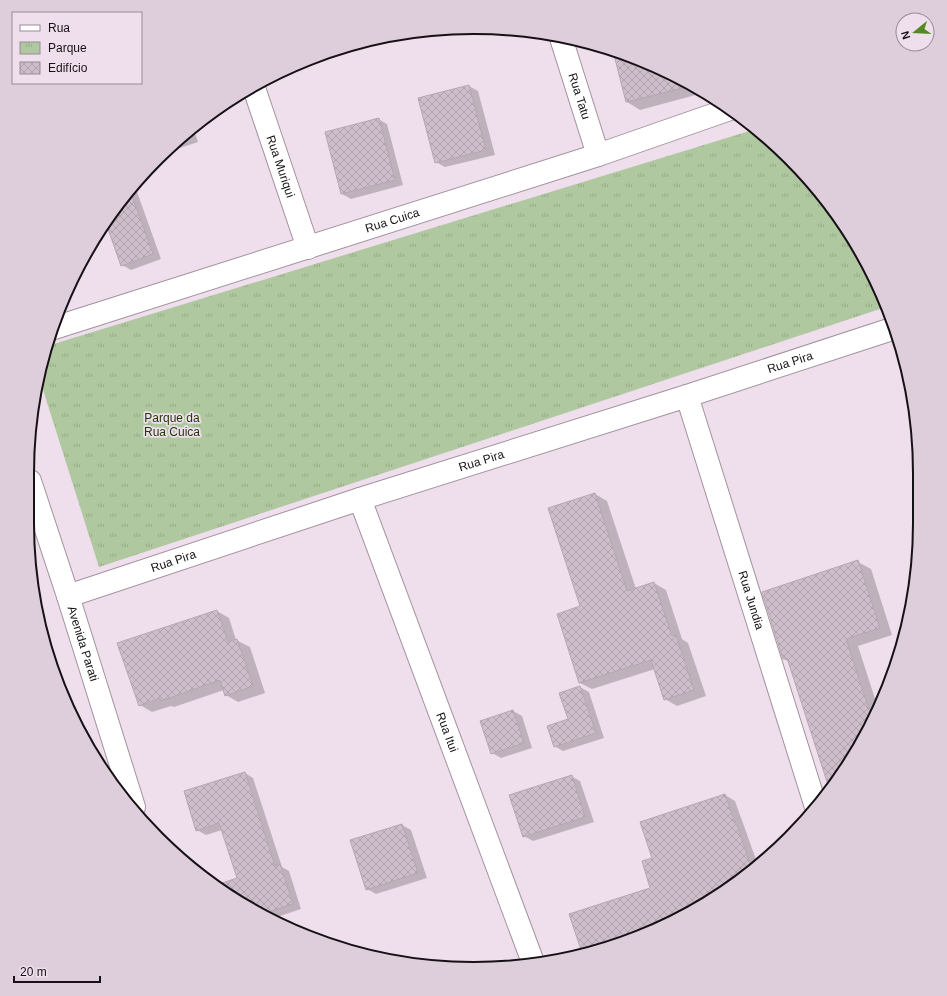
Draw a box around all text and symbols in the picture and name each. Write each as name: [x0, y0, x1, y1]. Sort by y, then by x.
legend: [12, 12, 142, 84]
north arrow: [895, 12, 935, 52]
text: Rua: [48, 21, 70, 35]
text: N: [899, 29, 912, 41]
text: Parque: [48, 41, 87, 55]
text: Edifício: [48, 61, 88, 75]
street label: Rua Tatu: [565, 71, 593, 121]
street label: Rua Muriqui: [264, 134, 297, 199]
street label: Rua Cuica: [363, 205, 421, 236]
street label: Rua Pira: [766, 348, 815, 376]
park label: Parque da Rua Cuica: [144, 411, 200, 439]
street label: Rua Pira: [457, 447, 506, 474]
street label: Rua Pira: [149, 547, 198, 575]
street label: Rua Jundia: [735, 569, 767, 632]
street label: Avenida Parati: [65, 604, 101, 683]
street label: Rua Itui: [433, 710, 461, 754]
scale bar: [14, 958, 100, 984]
text: 20 m: [20, 965, 47, 979]

